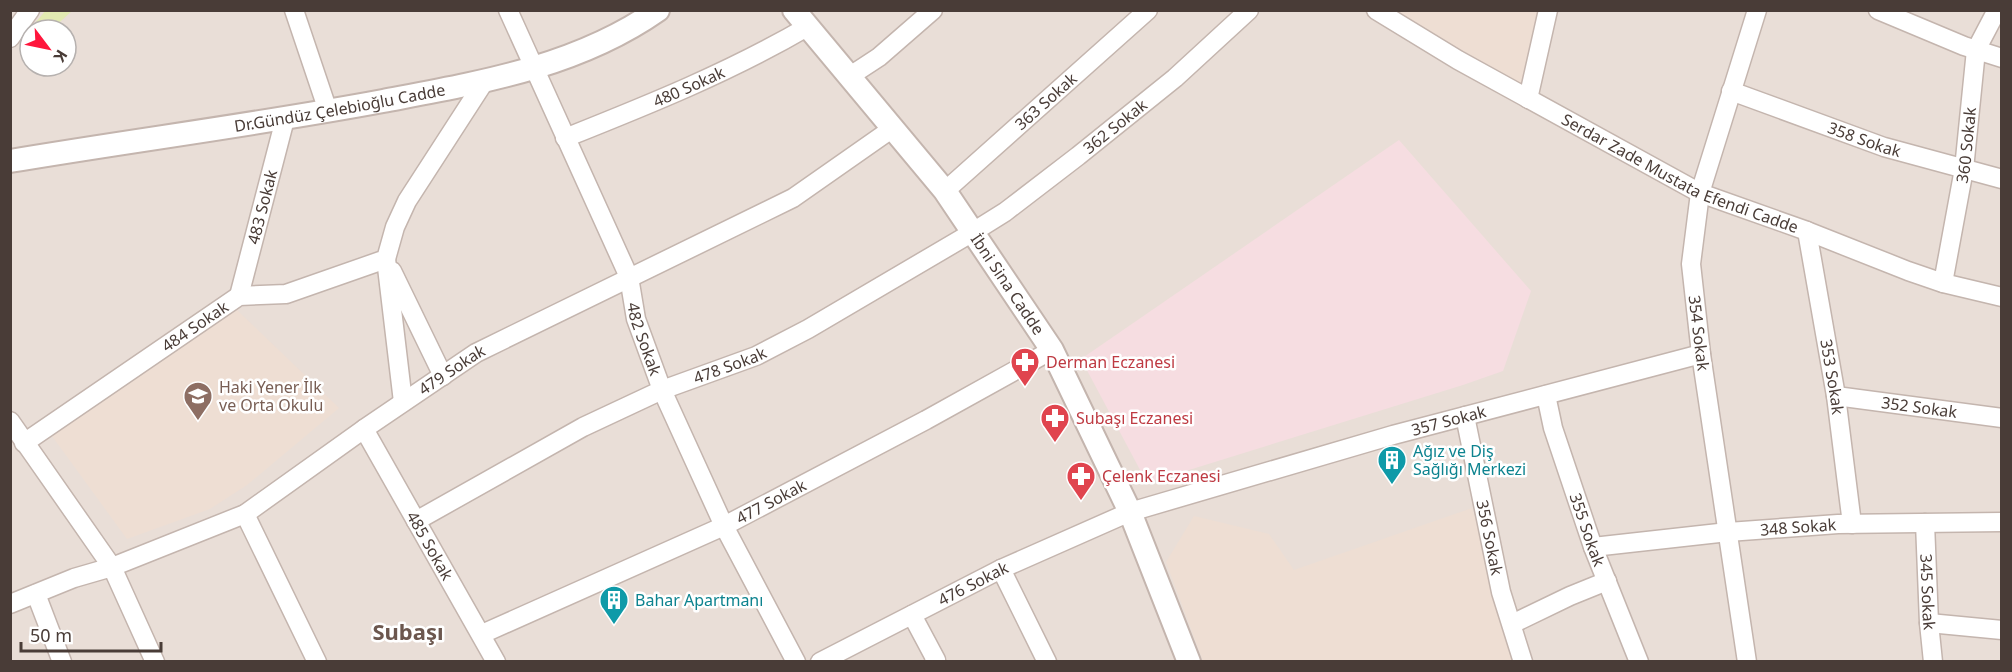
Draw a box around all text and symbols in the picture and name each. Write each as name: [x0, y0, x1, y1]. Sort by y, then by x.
north arrow: [18, 18, 78, 78]
text: K: [48, 46, 73, 67]
street label: 480 Sokak: [650, 61, 729, 112]
street label: 363 Sokak: [1010, 67, 1082, 135]
street label: Dr.Gündüz Çelebioğlu Cadde: [233, 78, 447, 137]
street label: 362 Sokak: [1078, 94, 1152, 159]
street label: 360 Sokak: [1951, 106, 1981, 185]
street label: Serdar Zade Mustata Efendi Cadde: [1558, 108, 1802, 238]
street label: 358 Sokak: [1825, 116, 1904, 162]
street label: 483 Sokak: [242, 167, 282, 247]
street label: İbni Sina Cadde: [966, 229, 1050, 339]
street label: 354 Sokak: [1683, 294, 1715, 373]
street label: 484 Sokak: [157, 295, 233, 357]
street label: 482 Sokak: [622, 301, 667, 379]
street label: 353 Sokak: [1815, 337, 1849, 416]
street label: 479 Sokak: [414, 339, 489, 400]
street label: 478 Sokak: [690, 341, 771, 389]
pharmacy icon: Derman Eczanesi: [1009, 346, 1041, 388]
place label: Derman Eczanesi: [1046, 351, 1175, 373]
place label: Haki Yener İlk ve Orta Okulu: [219, 376, 323, 416]
school or university icon: Haki Yener İlk ve Orta Okulu: [182, 380, 214, 422]
street label: 352 Sokak: [1880, 391, 1959, 423]
street label: 357 Sokak: [1409, 400, 1489, 441]
pharmacy icon: Subaşı Eczanesi: [1039, 402, 1071, 444]
place label: Subaşı Eczanesi: [1076, 407, 1193, 429]
place label: Ağız ve Diş Sağlığı Merkezi: [1413, 440, 1526, 480]
building icon: Ağız ve Diş Sağlığı Merkezi: [1376, 444, 1408, 486]
pharmacy icon: Çelenk Eczanesi: [1065, 460, 1097, 502]
place label: Çelenk Eczanesi: [1102, 465, 1221, 487]
street label: 477 Sokak: [732, 474, 810, 529]
street label: 355 Sokak: [1565, 490, 1611, 570]
street label: 356 Sokak: [1471, 498, 1508, 577]
street label: 485 Sokak: [402, 507, 459, 585]
street label: 348 Sokak: [1759, 513, 1837, 541]
street label: 345 Sokak: [1915, 553, 1941, 632]
street label: 476 Sokak: [934, 556, 1012, 611]
building icon: Bahar Apartmanı: [598, 584, 630, 626]
place label: Bahar Apartmanı: [635, 589, 763, 611]
scale bar: [21, 615, 160, 653]
district label: Subaşı: [372, 616, 444, 646]
text: 50 m: [30, 623, 72, 647]

